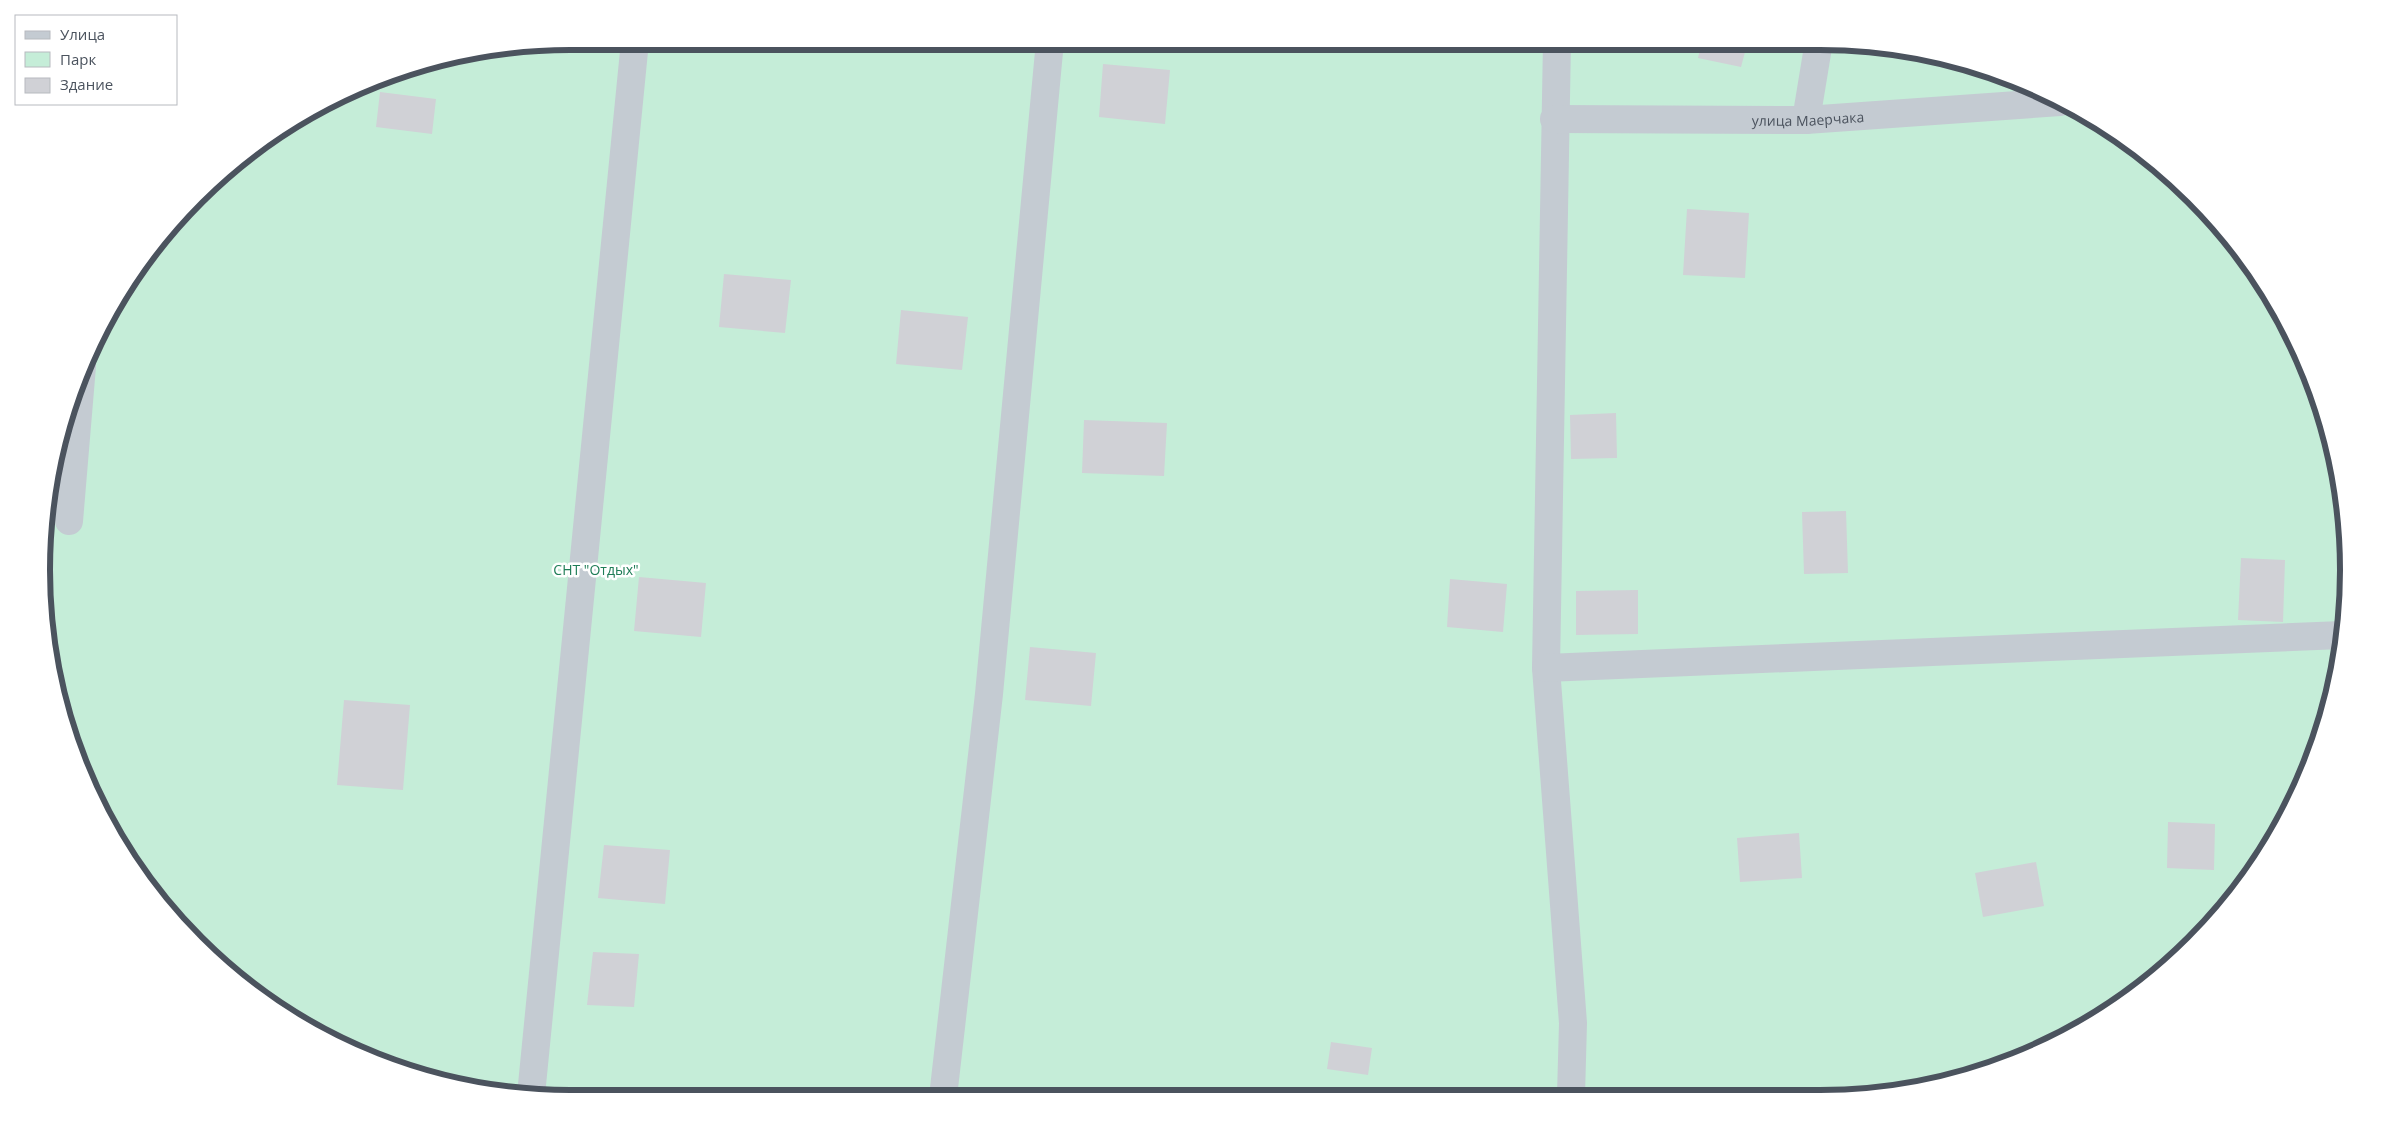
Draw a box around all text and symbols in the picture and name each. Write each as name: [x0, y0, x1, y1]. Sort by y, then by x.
legend: [15, 15, 178, 105]
text: Улица: [60, 24, 105, 44]
text: Парк: [60, 49, 96, 69]
text: Здание: [60, 74, 113, 94]
street label: улица Маерчака: [1752, 106, 1865, 130]
park label: СНТ "Отдых": [553, 560, 639, 579]

